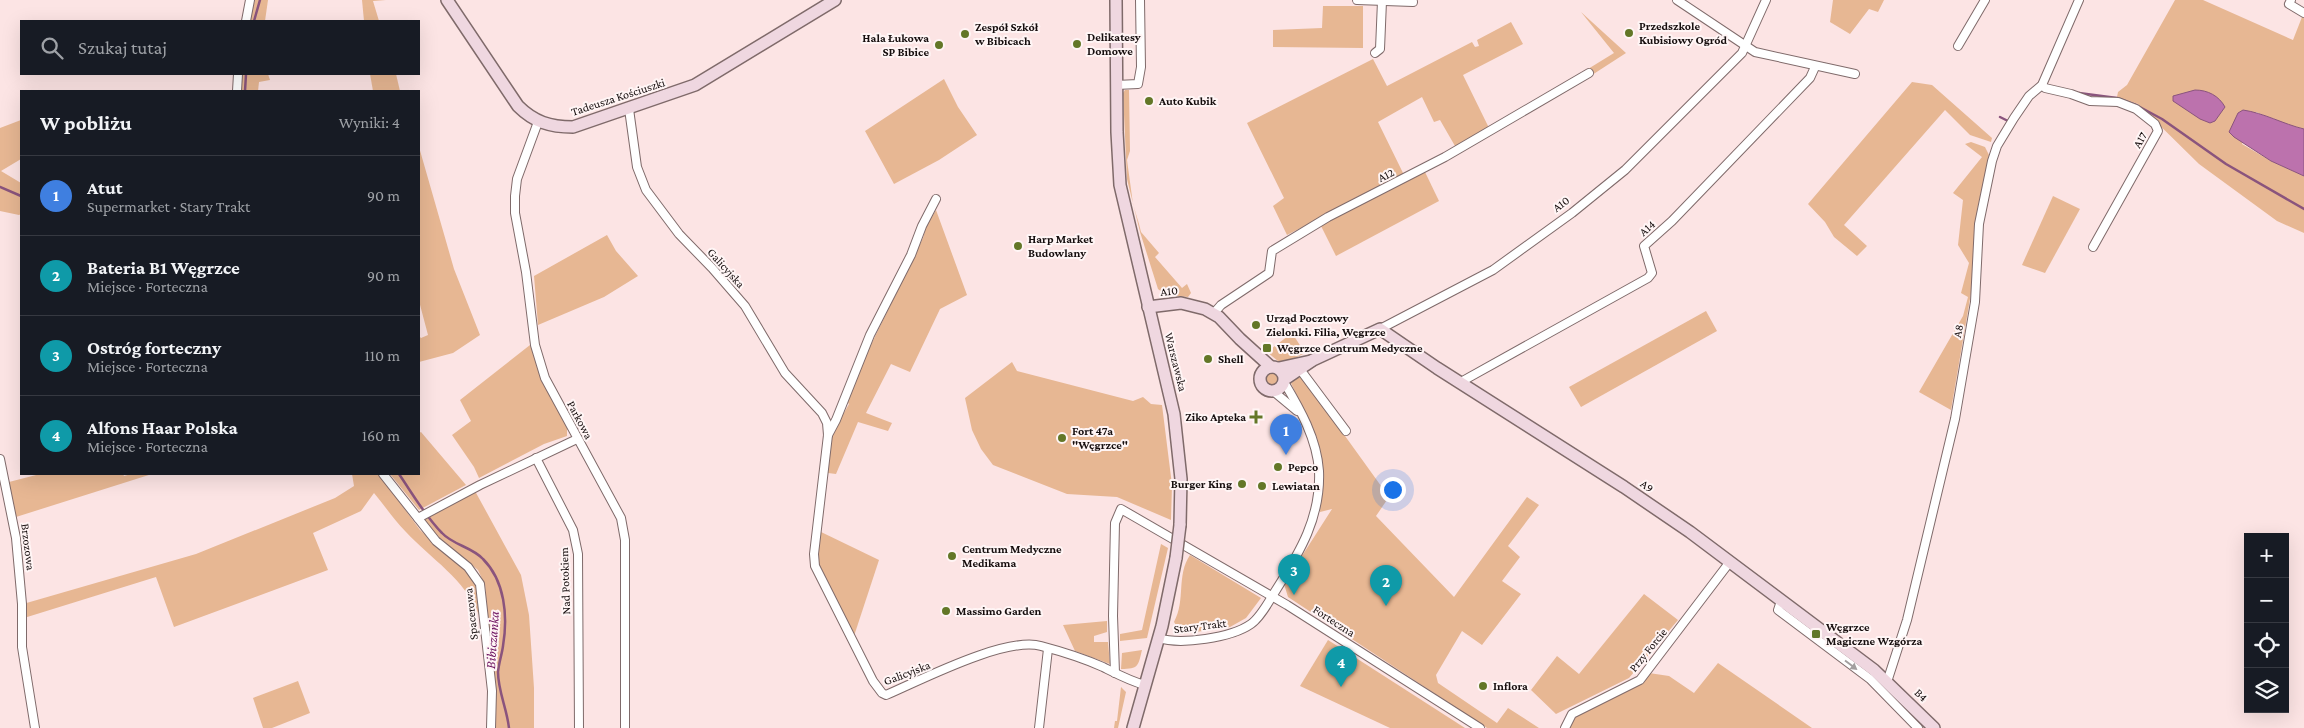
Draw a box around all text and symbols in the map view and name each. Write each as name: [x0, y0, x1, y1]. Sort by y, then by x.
place label: Przedszkole Kubisiowy Ogród: [1639, 19, 1727, 47]
search box: [20, 20, 420, 75]
place label: Zespół Szkół w Bibicach: [974, 20, 1039, 48]
marker: Przedszkole Kubisiowy Ogród: [1623, 27, 1635, 39]
marker: Zespół Szkół w Bibicach: [959, 28, 971, 40]
place label: Delikatesy Domowe: [1087, 30, 1141, 58]
place label: Hala Łukowa SP Bibice: [862, 31, 929, 59]
icon: search: [38, 34, 66, 62]
text: Szukaj tutaj: [78, 37, 167, 58]
marker: Delikatesy Domowe: [1071, 38, 1083, 50]
marker: Hala Łukowa SP Bibice: [933, 39, 945, 51]
street label: Tadeusza Kościuszki: [569, 75, 667, 119]
place label: Auto Kubik: [1158, 94, 1217, 108]
marker: Auto Kubik: [1143, 95, 1155, 107]
text: W pobliżu: [40, 111, 132, 135]
text: Wyniki: 4: [339, 114, 400, 131]
street label: A17: [2130, 129, 2150, 151]
street label: A12: [1375, 165, 1397, 185]
text: Atut: [87, 177, 123, 198]
text: 1: [53, 187, 59, 204]
text: 90 m: [367, 187, 400, 204]
street label: A10: [1550, 193, 1572, 215]
text: Supermarket · Stary Trakt: [87, 198, 250, 215]
street label: A14: [1636, 217, 1658, 239]
place label: Harp Market Budowlany: [1028, 232, 1094, 260]
marker: Harp Market Budowlany: [1012, 240, 1024, 252]
street label: Galicyjska: [704, 245, 748, 291]
text: Bateria B1 Węgrzce: [87, 257, 240, 278]
text: 2: [52, 267, 60, 284]
text: 90 m: [367, 267, 400, 284]
text: Miejsce · Forteczna: [87, 278, 208, 295]
street label: A10: [1160, 283, 1179, 299]
place label: Urząd Pocztowy Zielonki. Filia, Węgrzce: [1266, 311, 1386, 339]
marker: Urząd Pocztowy Zielonki. Filia, Węgrzce: [1250, 319, 1262, 331]
street label: A8: [1950, 323, 1966, 339]
street label: Warszawska: [1162, 331, 1190, 393]
text: Ostróg forteczny: [87, 337, 221, 358]
place label: Węgrzce Centrum Medyczne: [1276, 341, 1423, 355]
marker: Węgrzce Centrum Medyczne: [1261, 342, 1273, 354]
text: 3: [52, 347, 60, 364]
text: 110 m: [364, 347, 400, 364]
place label: Shell: [1218, 352, 1244, 366]
marker: Shell: [1202, 353, 1214, 365]
text: Miejsce · Forteczna: [87, 358, 208, 375]
street label: Parkowa: [564, 398, 596, 442]
place label: Ziko Apteka: [1185, 410, 1246, 424]
marker: Ziko Apteka: [1250, 411, 1262, 423]
pin: 1: [1270, 414, 1302, 455]
text: Alfons Haar Polska: [87, 417, 238, 438]
place label: Fort 47a "Węgrzce": [1072, 424, 1128, 452]
text: 4: [52, 427, 60, 444]
text: 160 m: [362, 427, 400, 444]
marker: Fort 47a "Węgrzce": [1056, 432, 1068, 444]
text: Miejsce · Forteczna: [87, 438, 208, 455]
place label: Pepco: [1288, 460, 1318, 474]
marker: Pepco: [1272, 461, 1284, 473]
place label: Burger King: [1171, 477, 1232, 491]
your location: [1380, 477, 1406, 503]
street label: A9: [1638, 477, 1656, 495]
marker: Burger King: [1236, 478, 1248, 490]
place label: Lewiatan: [1272, 479, 1320, 493]
marker: Lewiatan: [1256, 480, 1268, 492]
street label: Brzozowa: [18, 523, 38, 572]
map controls: [2244, 533, 2289, 713]
button: +: [2244, 533, 2289, 578]
place label: Centrum Medyczne Medikama: [962, 542, 1062, 570]
street label: Nad Potokiem: [557, 547, 573, 615]
marker: Centrum Medyczne Medikama: [946, 550, 958, 562]
pin: 3: [1278, 554, 1310, 595]
pin: 2: [1370, 565, 1402, 606]
button: −: [2244, 578, 2289, 623]
street label: Spacerowa: [461, 587, 481, 641]
street label: Forteczna: [1310, 602, 1358, 640]
place label: Massimo Garden: [956, 604, 1041, 618]
marker: Massimo Garden: [940, 605, 952, 617]
water label: Bibiczanka: [482, 610, 502, 669]
street label: Stary Trakt: [1173, 616, 1228, 636]
place label: Węgrzce Magiczne Wzgórza: [1825, 620, 1922, 648]
button: locate: [2244, 623, 2289, 668]
street label: Przy Forcie: [1626, 625, 1670, 675]
marker: Węgrzce Magiczne Wzgórza: [1810, 628, 1822, 640]
pin: 4: [1325, 646, 1357, 687]
street label: Galicyjska: [882, 658, 933, 688]
one-way arrow: [1844, 660, 1857, 671]
button: layers: [2244, 668, 2289, 713]
place label: Inflora: [1493, 679, 1528, 693]
marker: Inflora: [1477, 680, 1489, 692]
street label: B4: [1912, 686, 1930, 704]

